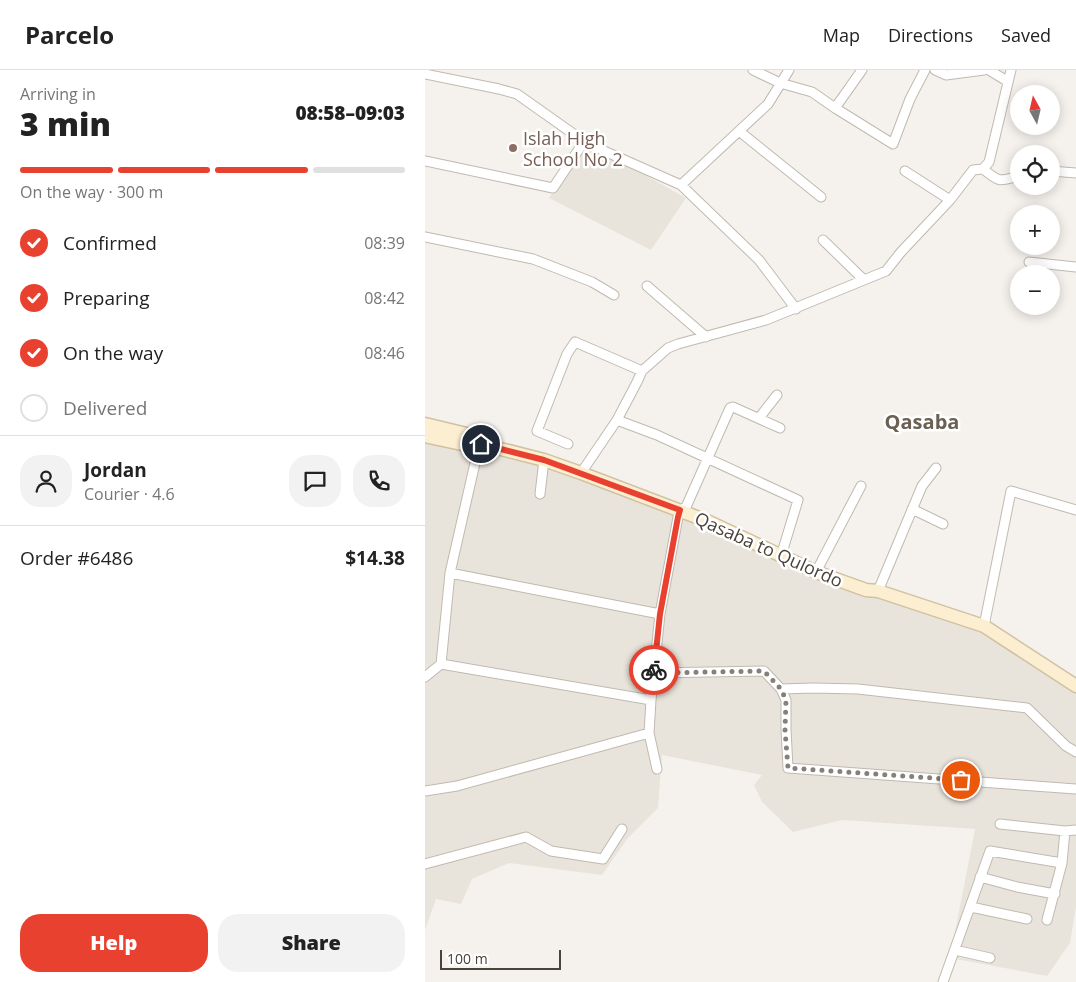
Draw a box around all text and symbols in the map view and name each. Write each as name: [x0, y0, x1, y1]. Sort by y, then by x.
text: Parcelo: [25, 18, 114, 51]
text: Map: [823, 23, 860, 47]
text: Directions: [888, 23, 973, 47]
text: Saved: [1001, 23, 1051, 47]
text: Arriving in: [20, 83, 96, 105]
north arrow: [1010, 85, 1060, 135]
map controls: [1010, 85, 1060, 315]
text: 08:58–09:03: [295, 100, 405, 126]
text: 3 min: [20, 102, 111, 145]
place label: Islah High School No 2: [523, 126, 623, 171]
marker: Islah High School No 2: [507, 142, 519, 154]
button: locate: [1010, 145, 1060, 195]
text: On the way · 300 m: [20, 181, 163, 203]
button: +: [1010, 205, 1060, 255]
icon: check: [20, 229, 48, 257]
text: Confirmed: [63, 230, 157, 256]
text: 08:39: [364, 232, 405, 254]
button: −: [1010, 265, 1060, 315]
icon: check: [20, 284, 48, 312]
text: Preparing: [63, 285, 150, 311]
text: 08:42: [364, 287, 405, 309]
icon: check: [20, 339, 48, 367]
text: On the way: [63, 340, 163, 366]
text: 08:46: [364, 342, 405, 364]
text: Delivered: [63, 395, 147, 421]
district label: Qasaba: [885, 408, 959, 435]
pin: [460, 423, 502, 465]
icon: home: [467, 430, 495, 458]
button: person: [20, 455, 72, 507]
button: chat: [289, 455, 341, 507]
button: phone: [353, 455, 405, 507]
text: Jordan: [84, 457, 147, 483]
text: Courier · 4.6: [84, 483, 175, 505]
street label: Qasaba to Qulordo: [691, 506, 847, 592]
text: Order #6486: [20, 545, 133, 571]
text: $14.38: [345, 545, 405, 571]
courier: [629, 645, 679, 695]
icon: bike: [640, 656, 668, 684]
pin: [940, 759, 982, 801]
icon: bag: [947, 766, 975, 794]
button: Help: [20, 914, 208, 972]
button: Share: [218, 914, 405, 972]
scale bar: [440, 947, 561, 970]
text: 100 m: [447, 949, 488, 968]

